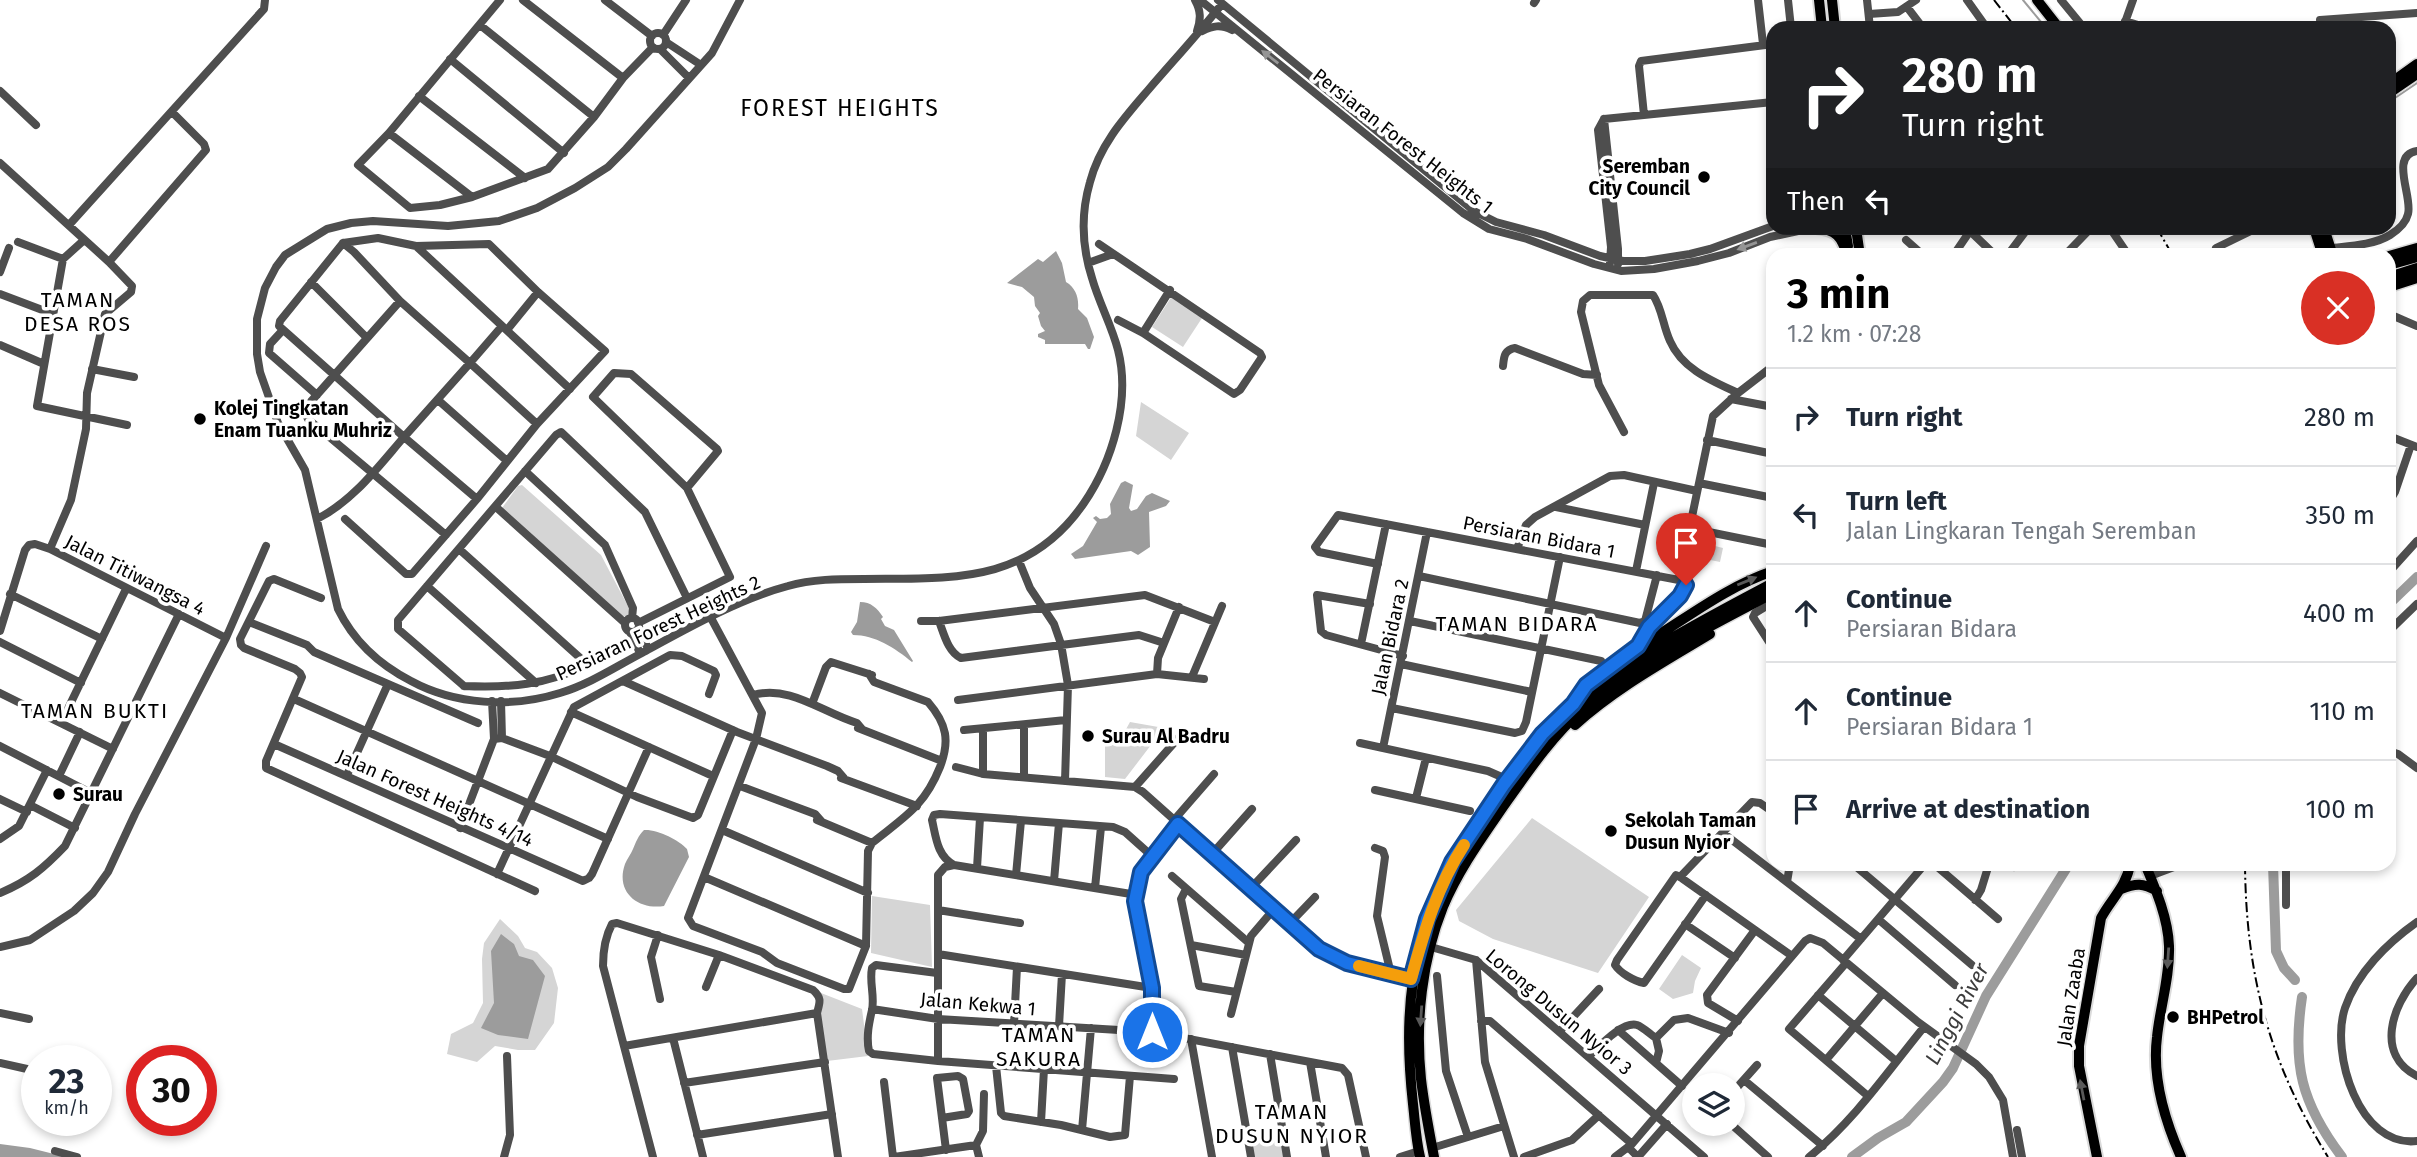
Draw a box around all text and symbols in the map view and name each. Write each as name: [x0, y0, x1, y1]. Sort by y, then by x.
text: 280 m: [1902, 46, 2038, 105]
icon: right: [1787, 49, 1878, 140]
one-way arrow: [1262, 50, 1280, 65]
street label: Persiaran Forest Heights 1: [1308, 64, 1498, 218]
district label: FOREST HEIGHTS: [740, 94, 940, 122]
text: Turn right: [1902, 106, 2044, 144]
place label: Seremban City Council: [1589, 155, 1690, 200]
marker: Seremban City Council: [1696, 169, 1712, 185]
icon: left: [1859, 182, 1897, 220]
text: Then: [1787, 186, 1845, 217]
one-way arrow: [1736, 241, 1757, 252]
text: 3 min: [1787, 269, 1890, 319]
button: close: [2301, 271, 2375, 345]
district label: TAMAN DESA ROS: [24, 287, 132, 337]
text: 1.2 km · 07:28: [1787, 320, 1921, 348]
place label: Kolej Tingkatan Enam Tuanku Muhriz: [214, 397, 392, 442]
icon: right: [1787, 398, 1825, 436]
text: Turn right: [1846, 402, 1963, 433]
text: 280 m: [2304, 402, 2375, 433]
marker: Kolej Tingkatan Enam Tuanku Muhriz: [192, 411, 208, 427]
text: Turn left: [1846, 486, 1947, 517]
icon: left: [1787, 496, 1825, 534]
text: 350 m: [2305, 500, 2375, 531]
street label: Persiaran Bidara 1: [1461, 511, 1617, 563]
pin: [1656, 513, 1716, 585]
text: Jalan Lingkaran Tengah Seremban: [1846, 517, 2197, 545]
icon: arrive: [1667, 524, 1705, 562]
street label: Jalan Titiwangsa 4: [61, 530, 209, 620]
street label: Persiaran Forest Heights 2: [552, 570, 764, 686]
one-way arrow: [1737, 575, 1757, 587]
street label: Jalan Bidara 2: [1366, 577, 1414, 697]
text: Continue: [1846, 584, 1952, 615]
icon: ahead: [1787, 594, 1825, 632]
text: 400 m: [2303, 598, 2375, 629]
district label: TAMAN BIDARA: [1435, 611, 1599, 637]
text: Persiaran Bidara: [1846, 615, 2017, 643]
text: Continue: [1846, 682, 1952, 713]
icon: ahead: [1787, 692, 1825, 730]
text: 110 m: [2309, 696, 2375, 727]
district label: TAMAN BUKTI: [21, 698, 169, 724]
text: Persiaran Bidara 1: [1846, 713, 2033, 741]
place label: Surau Al Badru: [1102, 725, 1230, 748]
marker: Surau Al Badru: [1080, 728, 1096, 744]
street label: Jalan Forest Heights 4/14: [333, 744, 537, 852]
place label: Surau: [73, 783, 123, 806]
marker: Surau: [51, 786, 67, 802]
icon: arrive: [1787, 790, 1825, 828]
text: Arrive at destination: [1846, 794, 2090, 825]
text: 100 m: [2306, 794, 2375, 825]
place label: Sekolah Taman Dusun Nyior: [1625, 809, 1756, 854]
marker: Sekolah Taman Dusun Nyior: [1603, 823, 1619, 839]
street label: Lorong Dusun Nyior 3: [1481, 944, 1637, 1080]
street label: Jalan Zaaba: [2052, 946, 2090, 1048]
one-way arrow: [2162, 947, 2173, 969]
water label: Linggi River: [1919, 958, 1995, 1069]
street label: Jalan Kekwa 1: [919, 987, 1037, 1021]
position arrow: [1115, 995, 1189, 1069]
one-way arrow: [1415, 1005, 1426, 1027]
place label: BHPetrol: [2187, 1006, 2264, 1029]
marker: BHPetrol: [2165, 1009, 2181, 1025]
district label: TAMAN SAKURA: [996, 1022, 1082, 1072]
speed limit sign: 30: [126, 1045, 217, 1136]
text: 23: [48, 1060, 85, 1102]
map controls: [1682, 1073, 1745, 1136]
button: layers: [1682, 1073, 1745, 1136]
one-way arrow: [2077, 1079, 2088, 1101]
text: km/h: [44, 1097, 89, 1119]
district label: TAMAN DUSUN NYIOR: [1215, 1099, 1369, 1149]

